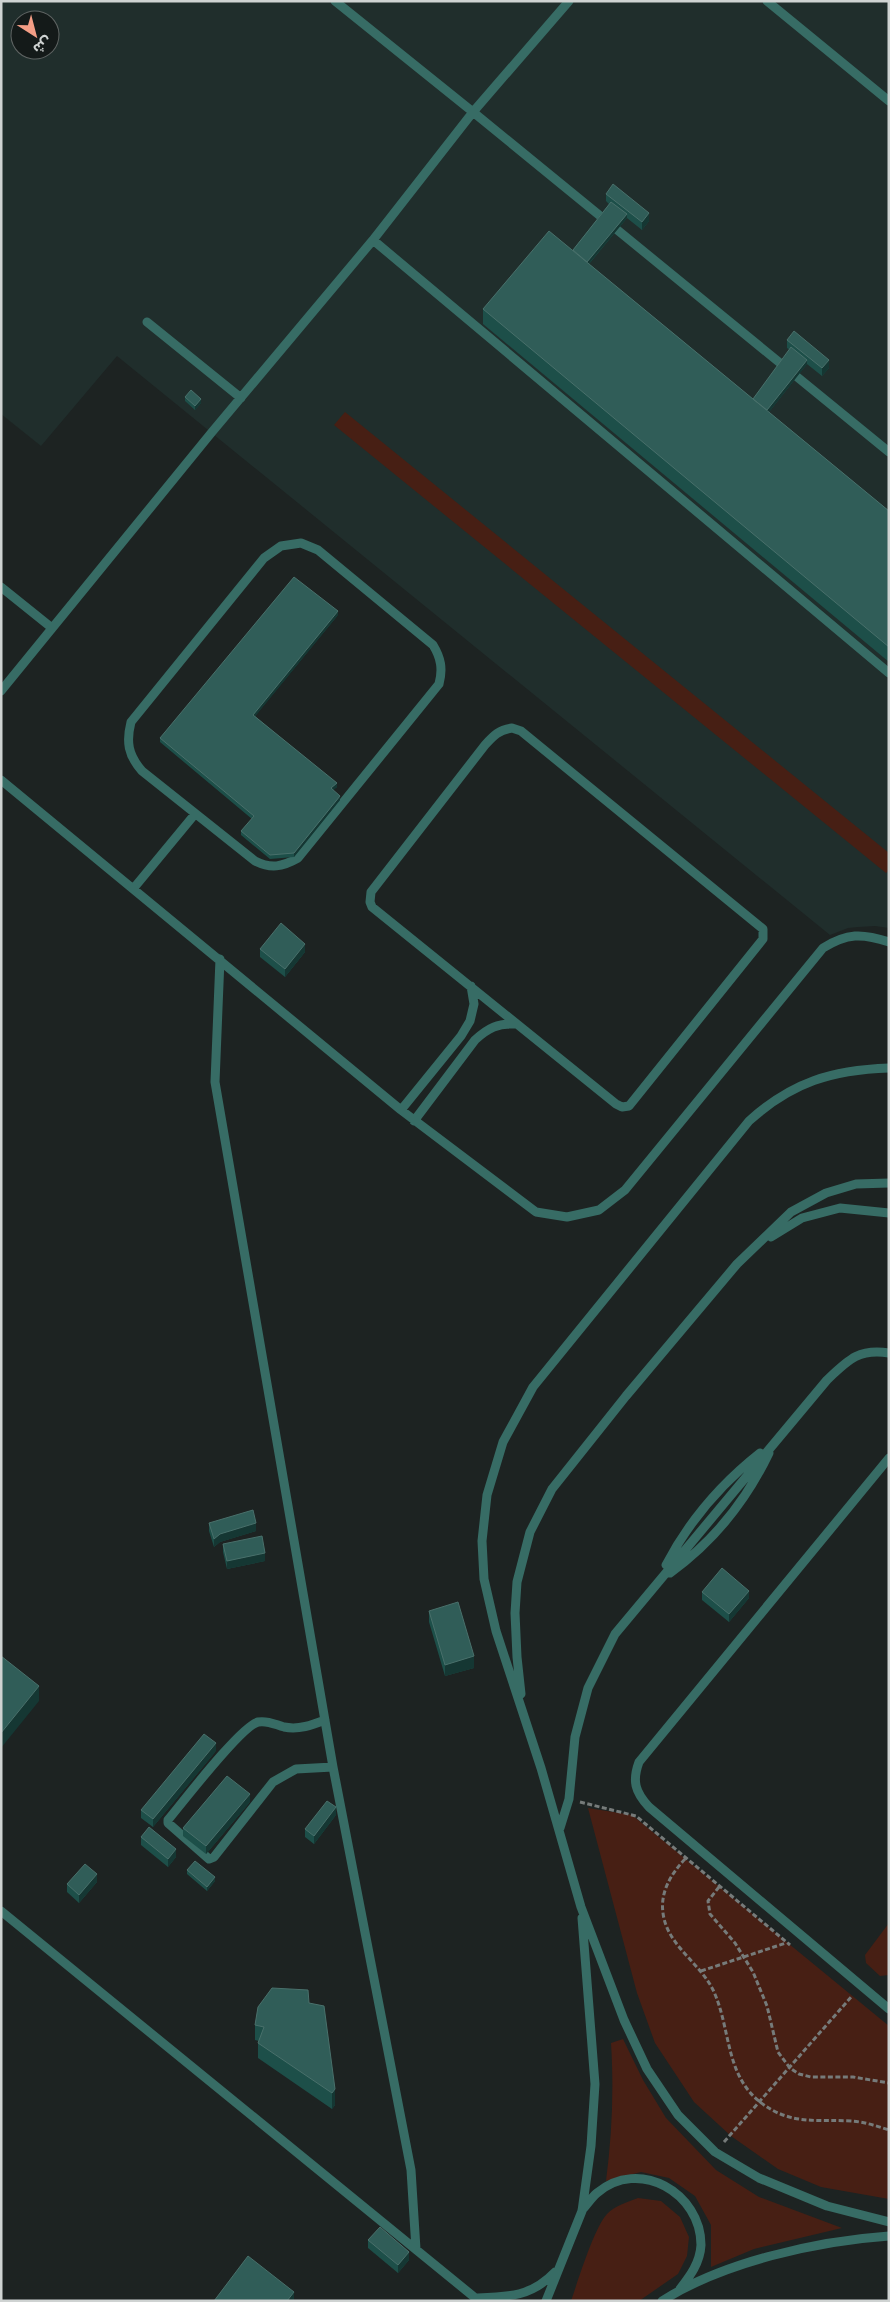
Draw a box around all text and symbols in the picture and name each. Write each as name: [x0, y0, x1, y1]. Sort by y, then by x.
north arrow: [10, 10, 60, 60]
text: ش: [28, 31, 56, 59]

